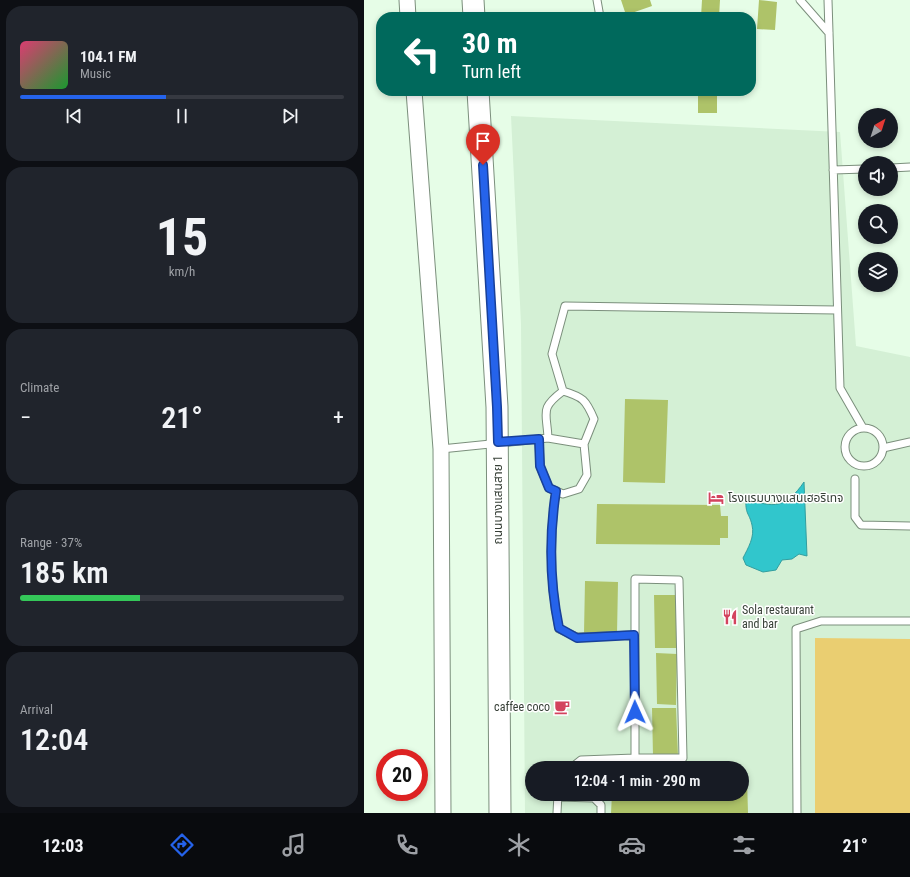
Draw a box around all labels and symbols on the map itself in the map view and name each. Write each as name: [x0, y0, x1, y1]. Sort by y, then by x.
north arrow: [858, 108, 898, 148]
pin: [466, 124, 500, 165]
street label: ถนนบางแสนสาย 1: [491, 456, 505, 544]
hotel icon: โรงแรมบางแสนเฮอริเทจ: [707, 489, 725, 507]
place label: โรงแรมบางแสนเฮอริเทจ: [728, 491, 843, 505]
place label: Sola restaurant and bar: [742, 603, 814, 631]
restaurant icon: Sola restaurant and bar: [721, 608, 739, 626]
position arrow: [614, 691, 656, 733]
cafe icon: caffee coco: [553, 698, 571, 716]
place label: caffee coco: [494, 700, 550, 714]
speed limit sign: 20: [376, 749, 428, 801]

